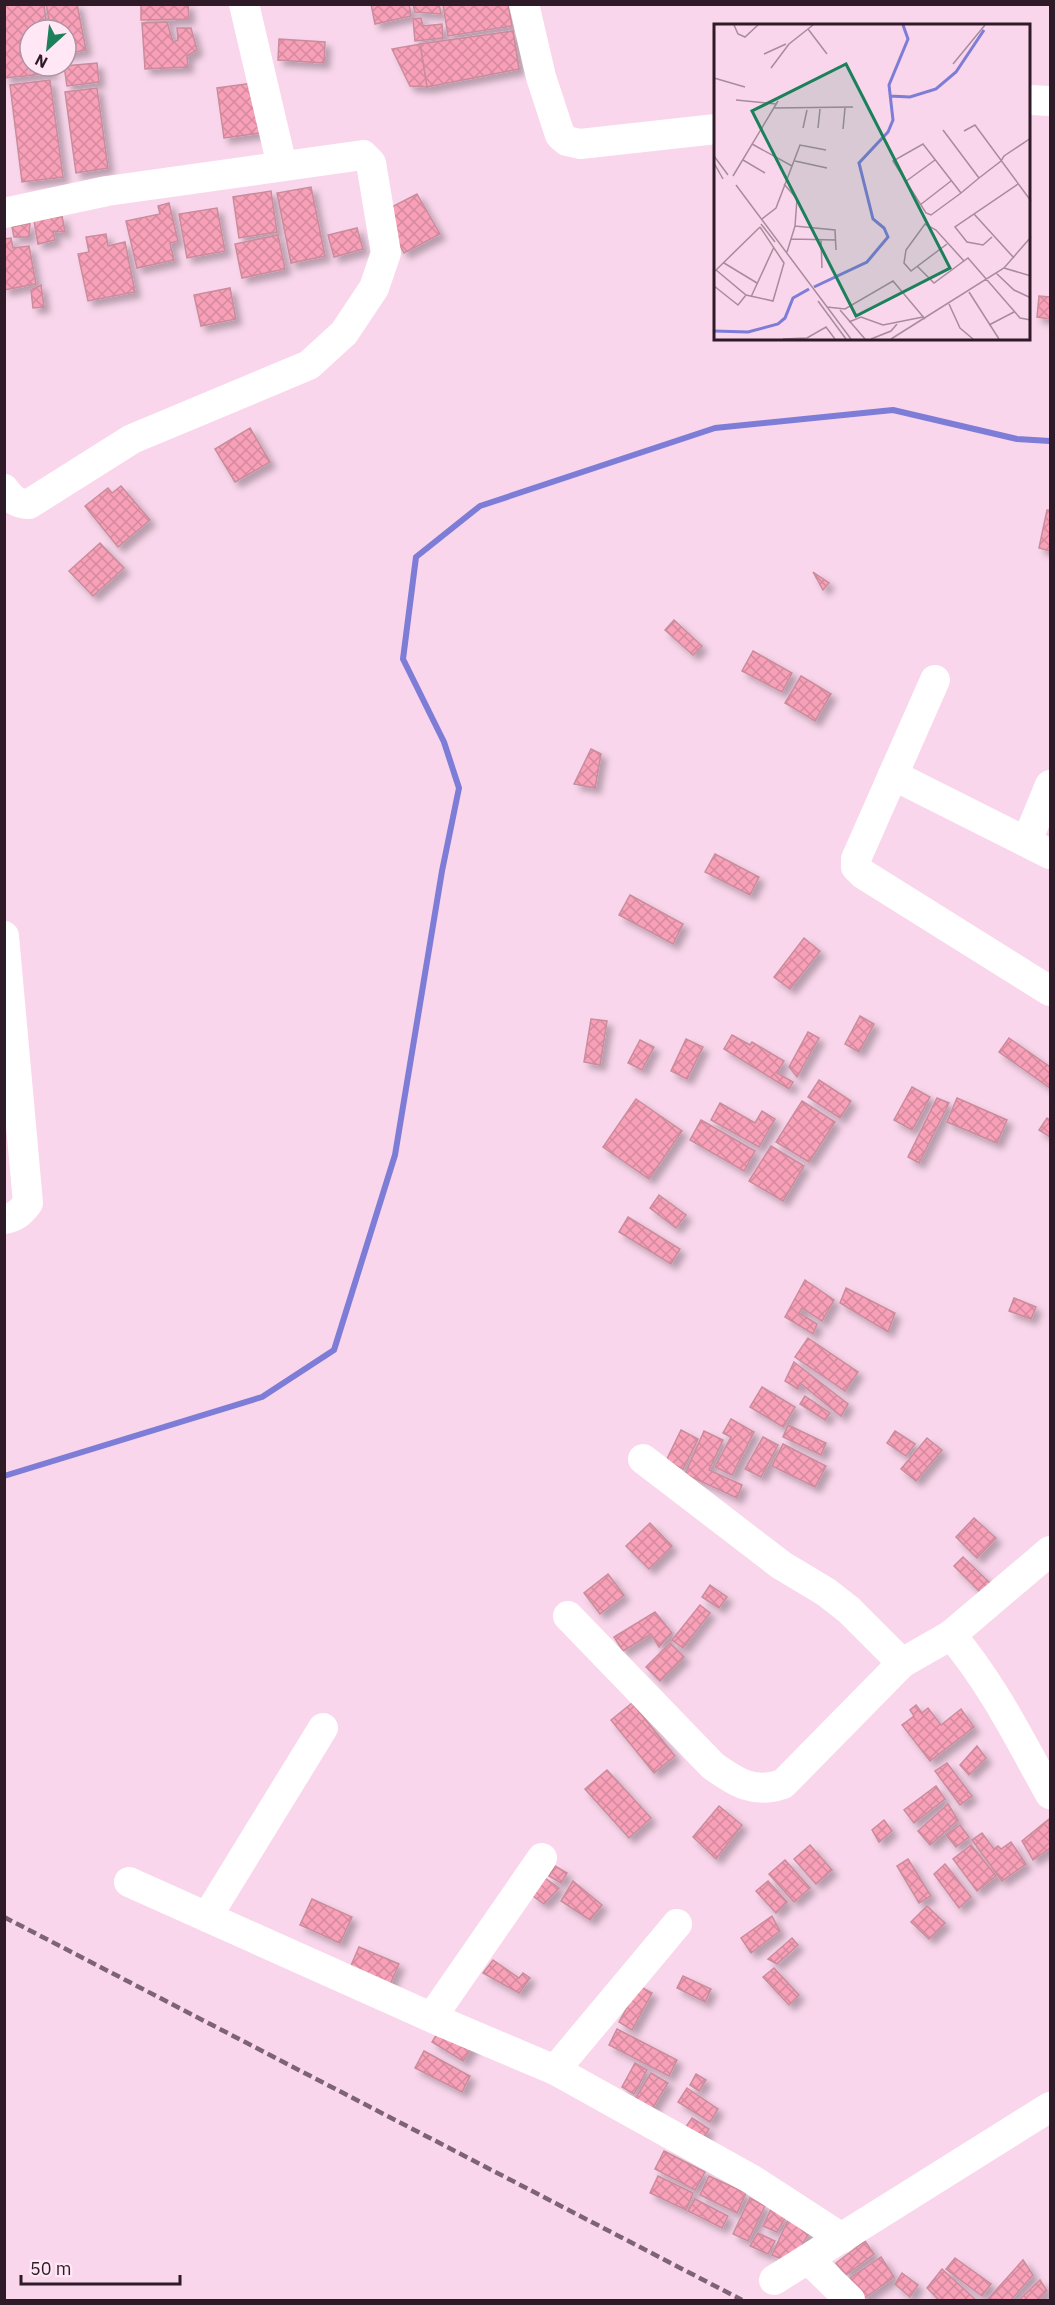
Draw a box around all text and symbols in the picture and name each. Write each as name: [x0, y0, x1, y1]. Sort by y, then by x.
north arrow: [18, 18, 78, 78]
inset map: [714, 24, 1031, 340]
text: N: [31, 50, 51, 73]
scale bar: [21, 2248, 180, 2286]
text: 50 m: [30, 2257, 72, 2280]

